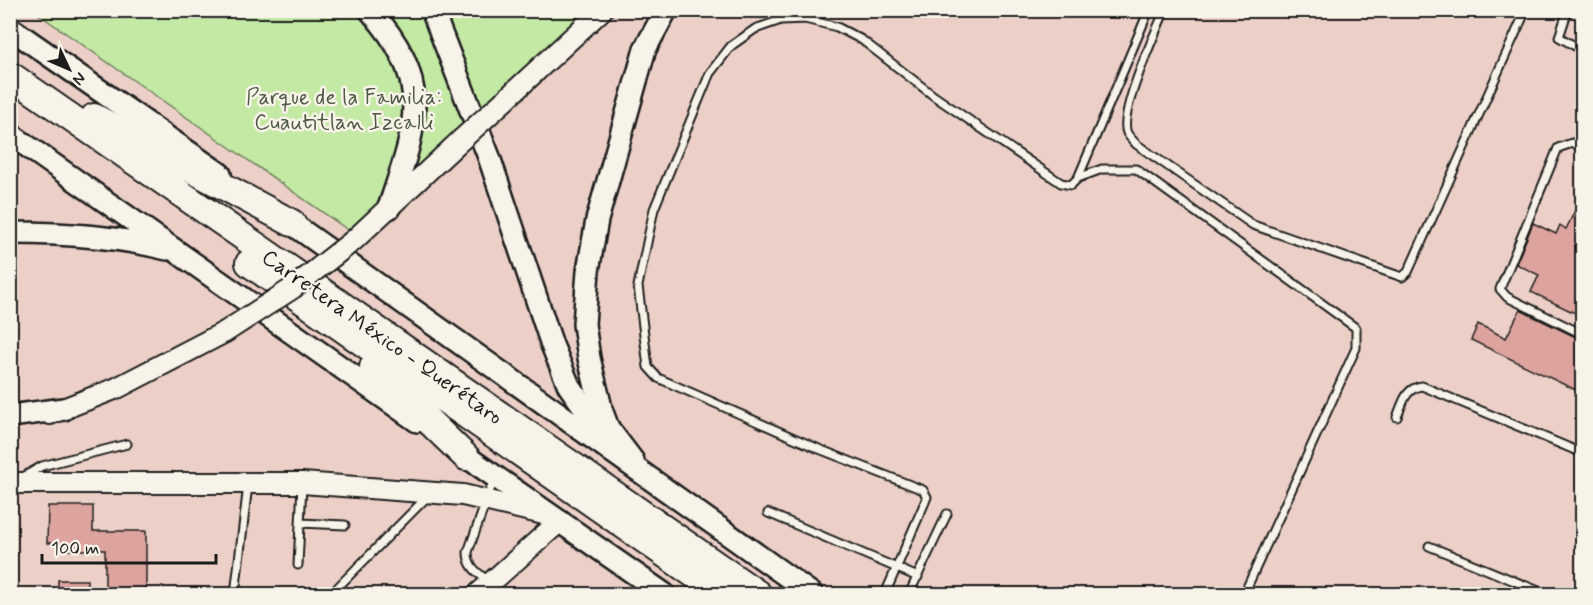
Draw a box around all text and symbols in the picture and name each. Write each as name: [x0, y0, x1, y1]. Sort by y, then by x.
north arrow: [39, 39, 99, 99]
text: N: [67, 67, 90, 90]
park label: Parque de la Familia: Cuautitlan Izcalli: [246, 84, 442, 137]
street label: Carretera México - Querétaro: [256, 244, 508, 432]
scale bar: [42, 527, 216, 565]
text: 100 m: [51, 537, 99, 561]

